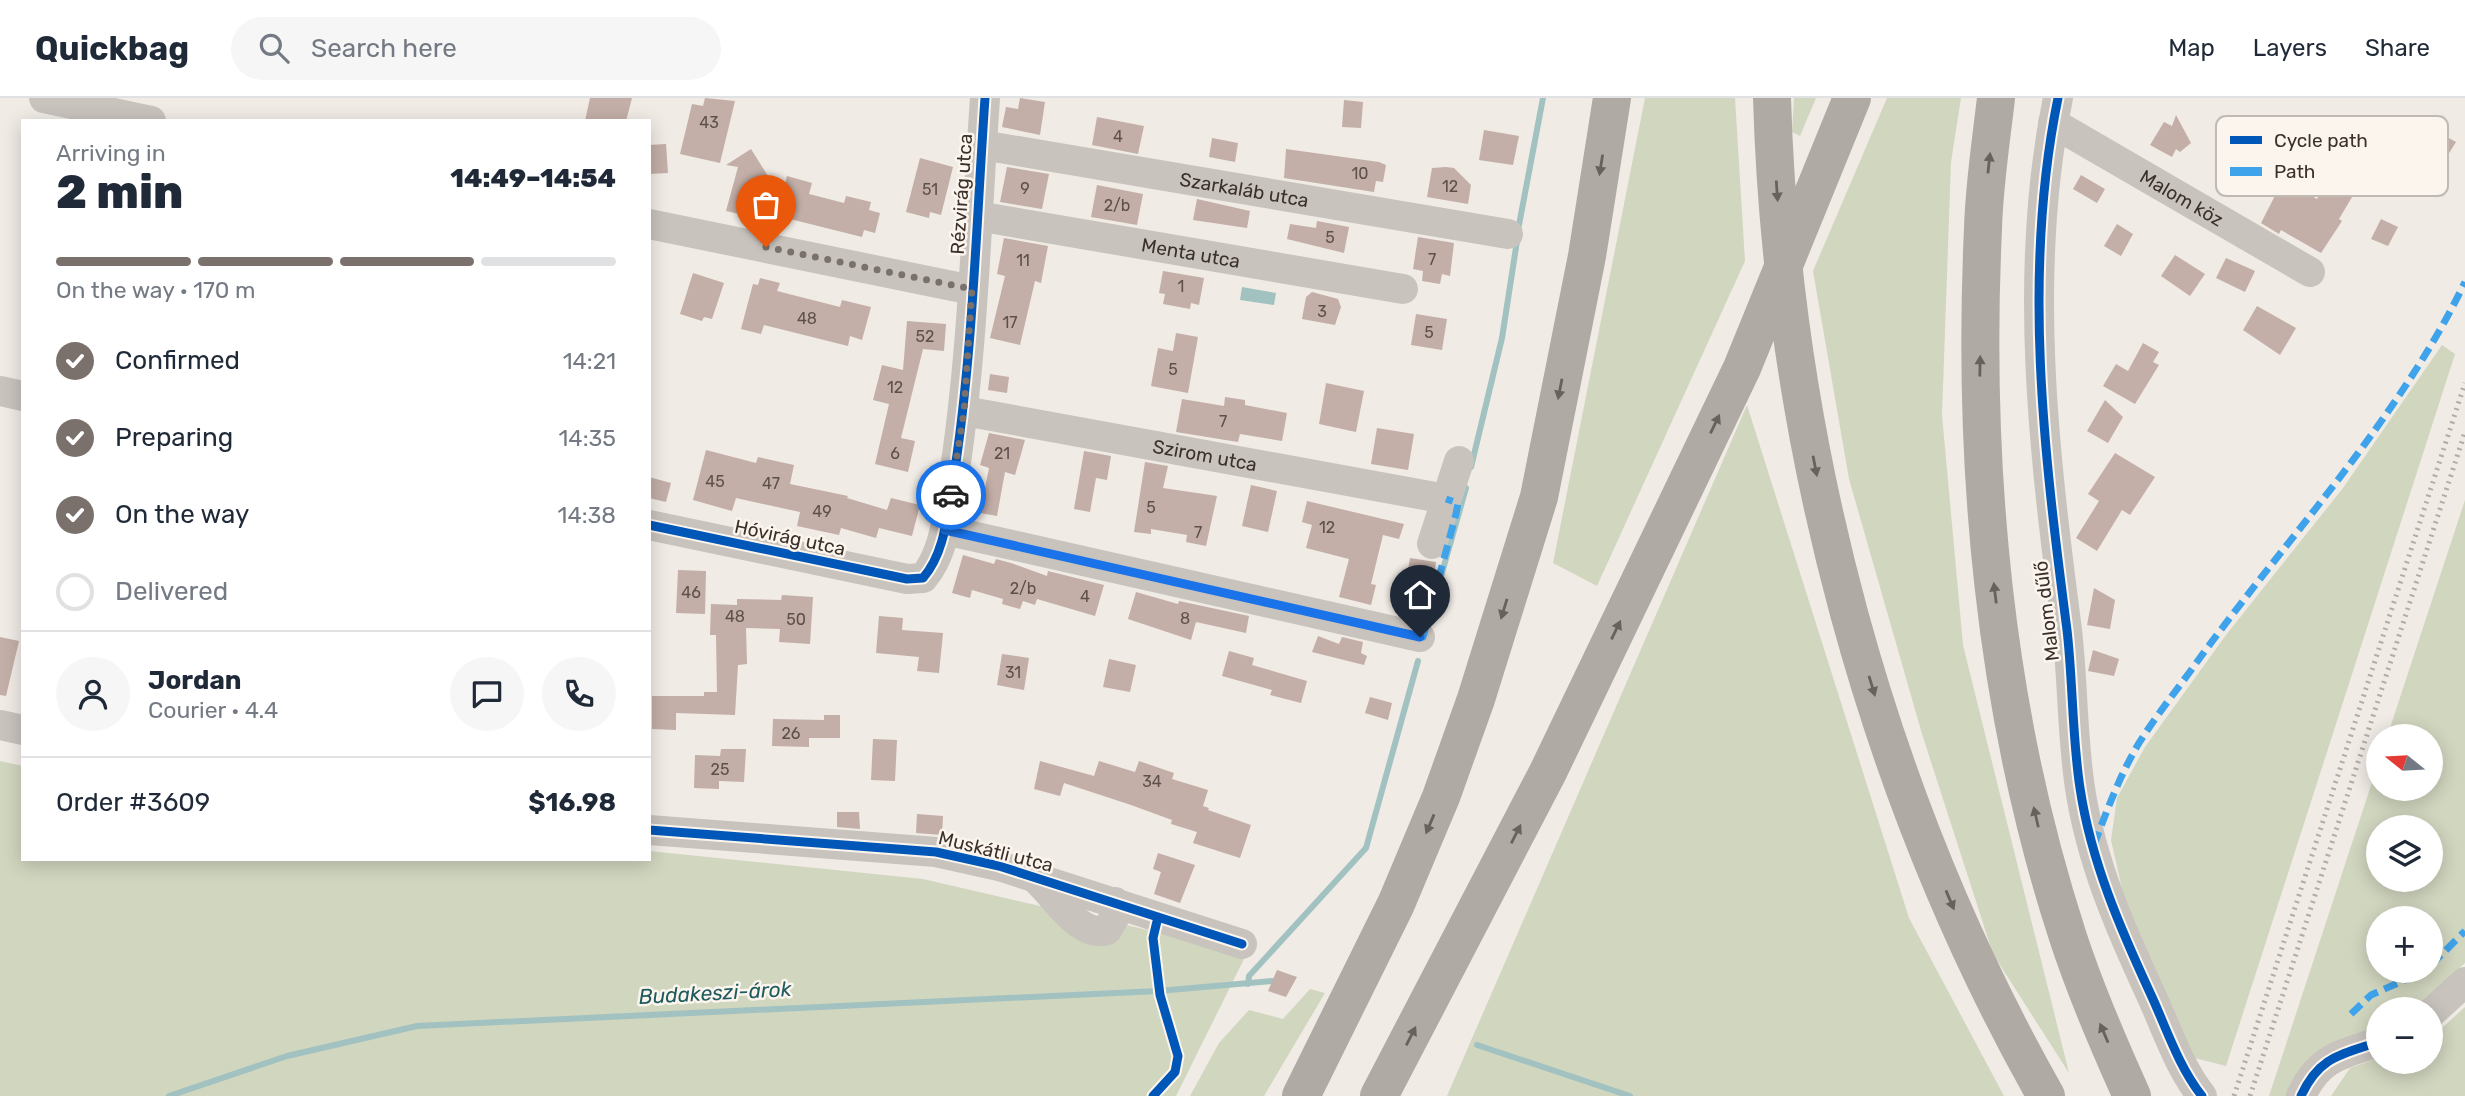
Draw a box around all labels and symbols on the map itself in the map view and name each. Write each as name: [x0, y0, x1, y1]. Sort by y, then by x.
house number: 43: [699, 113, 719, 132]
legend: [2216, 116, 2448, 196]
house number: 4: [1113, 127, 1123, 146]
text: Cycle path: [2274, 129, 2368, 152]
street label: Rézvirág utca: [946, 133, 977, 255]
one-way arrow: [1984, 151, 1995, 173]
one-way arrow: [1595, 154, 1606, 176]
text: Path: [2274, 160, 2315, 183]
house number: 10: [1351, 164, 1369, 183]
street label: Malom köz: [2136, 165, 2227, 231]
street label: Szarkaláb utca: [1178, 168, 1310, 212]
pin: [736, 175, 796, 247]
house number: 12: [1442, 177, 1458, 196]
house number: 9: [1020, 179, 1030, 198]
house number: 51: [922, 180, 938, 199]
one-way arrow: [1772, 180, 1783, 202]
house number: 2/b: [1104, 196, 1130, 215]
house number: 5: [1325, 228, 1335, 247]
street label: Menta utca: [1140, 233, 1242, 273]
house number: 7: [1428, 250, 1436, 269]
house number: 11: [1016, 251, 1030, 270]
house number: 1: [1178, 277, 1184, 296]
house number: 3: [1317, 302, 1327, 321]
house number: 48: [797, 309, 817, 328]
house number: 17: [1002, 313, 1018, 332]
house number: 5: [1424, 323, 1434, 342]
house number: 52: [916, 327, 934, 346]
one-way arrow: [1974, 355, 1986, 377]
house number: 5: [1168, 360, 1178, 379]
house number: 12: [887, 378, 903, 397]
one-way arrow: [1554, 378, 1565, 400]
house number: 7: [1219, 412, 1227, 431]
one-way arrow: [1710, 414, 1721, 435]
street label: Szirom utca: [1151, 435, 1259, 476]
house number: 6: [890, 444, 900, 463]
house number: 21: [994, 444, 1010, 463]
one-way arrow: [1809, 455, 1820, 477]
courier: [916, 460, 986, 530]
house number: 45: [705, 472, 725, 491]
house number: 47: [762, 474, 780, 493]
house number: 5: [1146, 498, 1156, 517]
house number: 49: [812, 502, 832, 521]
street label: Hóvirág utca: [732, 515, 847, 560]
house number: 12: [1319, 518, 1335, 537]
house number: 7: [1194, 523, 1202, 542]
street label: Malom dűlő: [2029, 559, 2064, 662]
pin: [1390, 565, 1450, 637]
house number: 2/b: [1010, 579, 1036, 598]
one-way arrow: [1990, 582, 2001, 604]
house number: 46: [681, 583, 701, 602]
house number: 4: [1080, 587, 1090, 606]
one-way arrow: [1498, 599, 1509, 620]
house number: 48: [725, 607, 745, 626]
house number: 8: [1180, 609, 1190, 628]
house number: 50: [786, 610, 806, 629]
one-way arrow: [1611, 620, 1622, 640]
house number: 31: [1005, 663, 1021, 682]
one-way arrow: [1867, 676, 1877, 697]
house number: 26: [781, 724, 801, 743]
north arrow: [2366, 724, 2443, 802]
house number: 25: [711, 760, 729, 779]
house number: 34: [1142, 772, 1162, 791]
one-way arrow: [2030, 806, 2041, 828]
one-way arrow: [1424, 814, 1435, 835]
one-way arrow: [1511, 824, 1522, 844]
street label: Muskátli utca: [936, 826, 1056, 877]
one-way arrow: [1945, 889, 1956, 910]
water label: Budakeszi-árok: [638, 976, 793, 1009]
one-way arrow: [2099, 1023, 2110, 1044]
one-way arrow: [1406, 1026, 1417, 1046]

